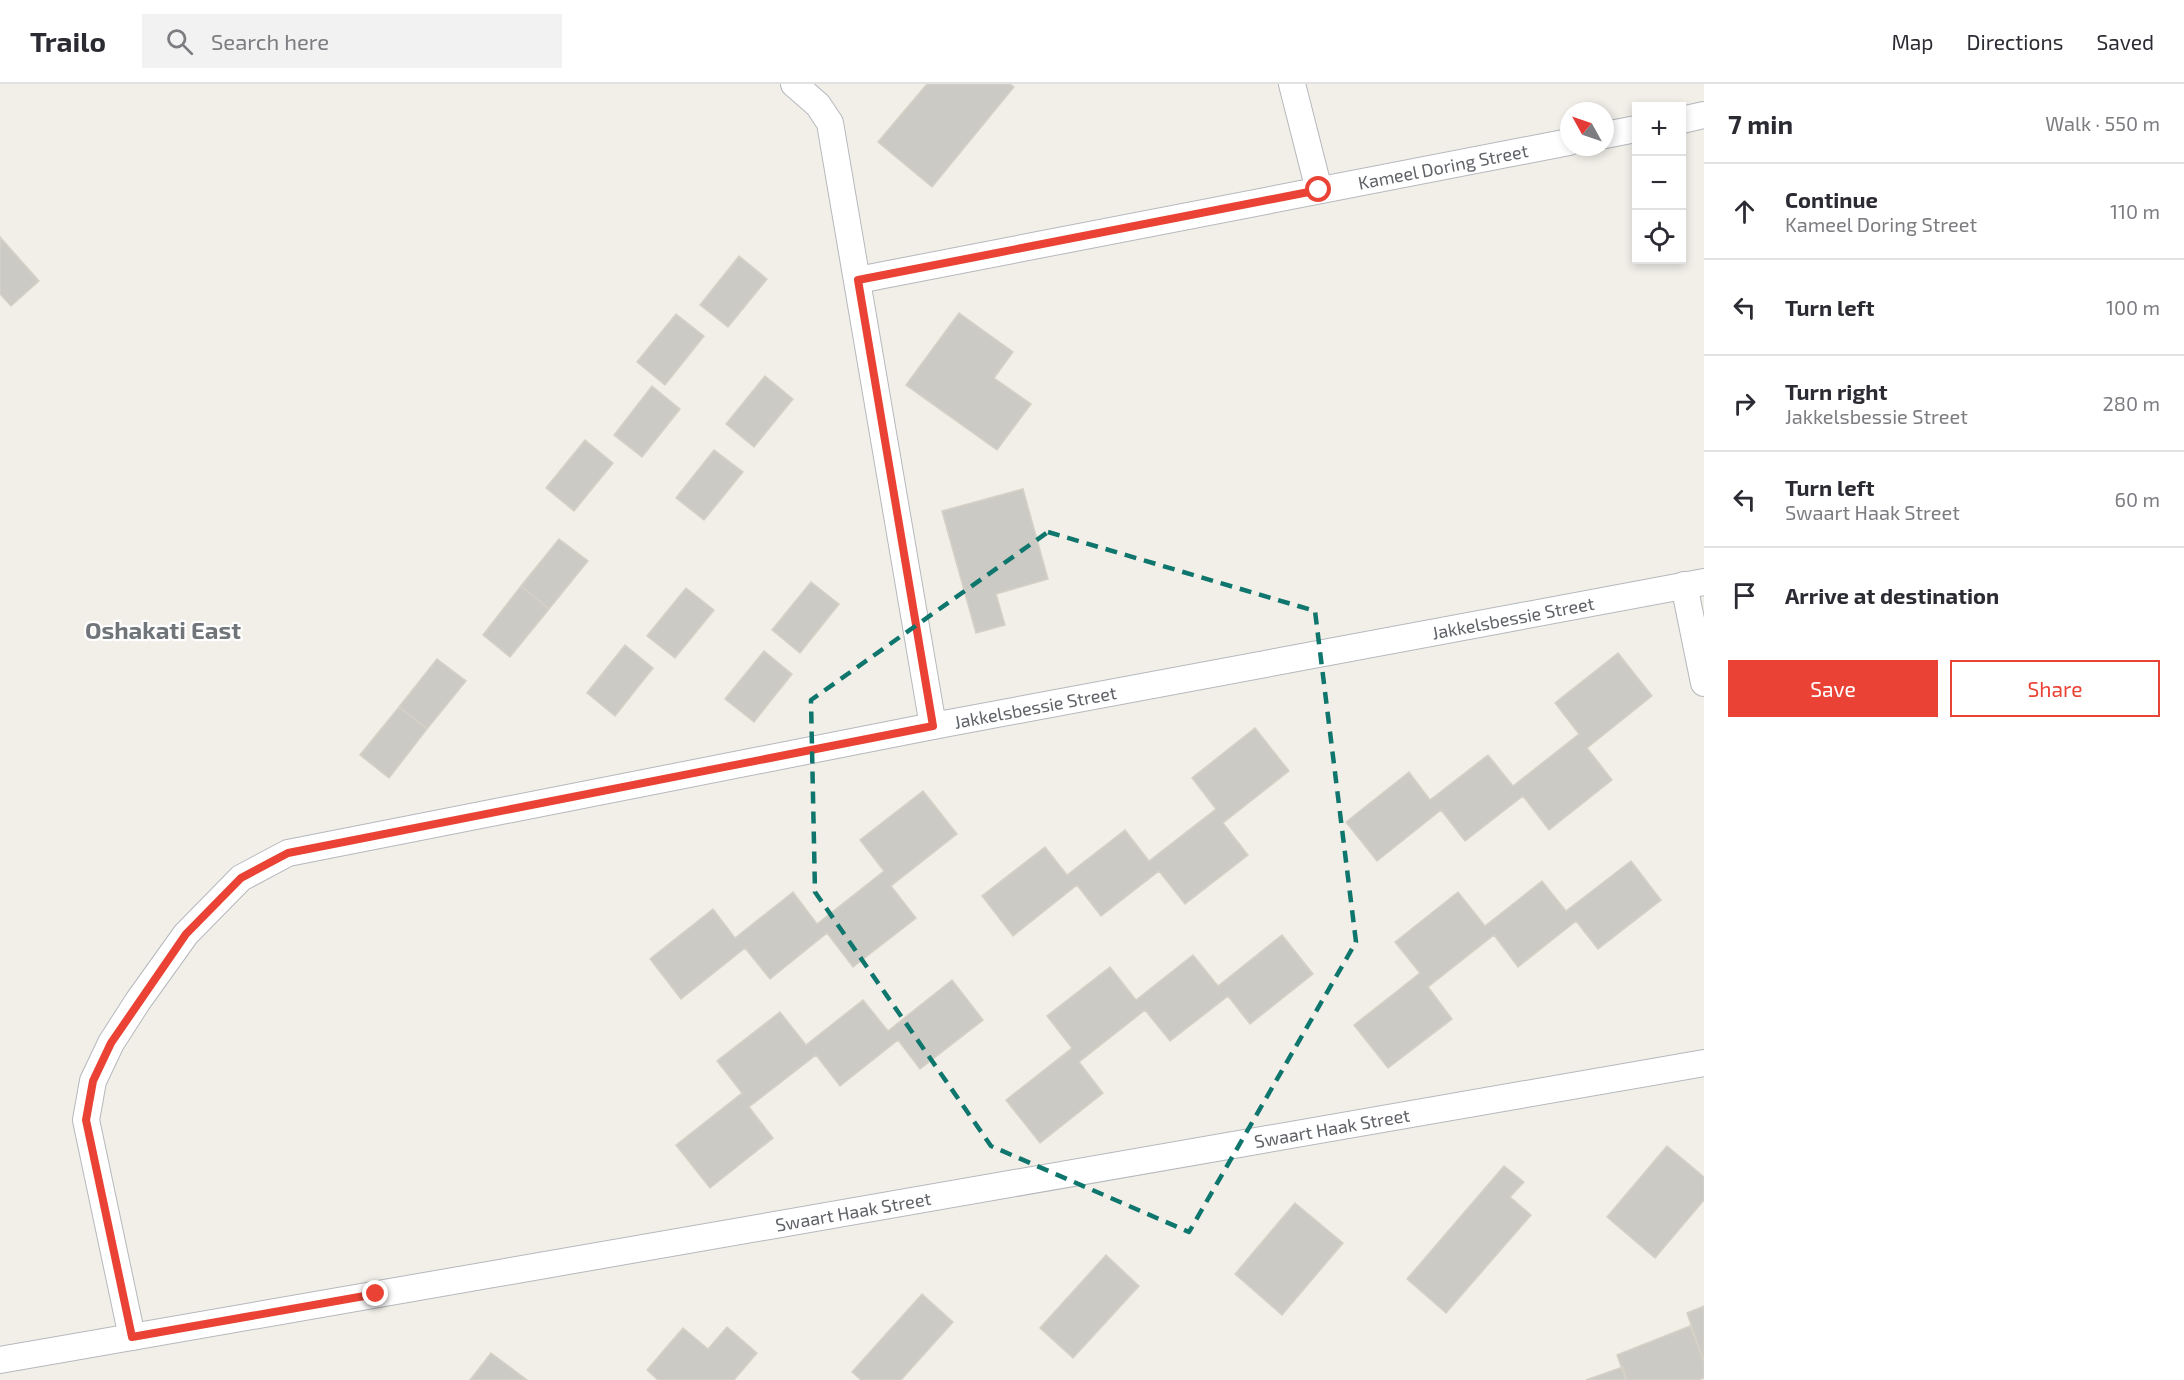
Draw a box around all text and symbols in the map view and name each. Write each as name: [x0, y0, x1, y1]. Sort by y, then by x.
search box: [142, 14, 562, 68]
text: Trailo: [30, 24, 106, 58]
icon: search: [163, 25, 196, 58]
text: Search here: [211, 28, 329, 54]
text: Map: [1891, 29, 1934, 54]
text: Directions: [1967, 29, 2063, 54]
text: Saved: [2096, 29, 2154, 54]
north arrow: [1560, 102, 1614, 156]
map controls: [1632, 102, 1686, 264]
button: +: [1632, 102, 1686, 156]
text: 7 min: [1728, 108, 1793, 139]
text: Walk · 550 m: [2045, 111, 2160, 135]
street label: Kameel Doring Street: [1356, 139, 1530, 194]
button: −: [1632, 156, 1686, 210]
route start: [1305, 176, 1331, 202]
text: Continue: [1785, 186, 1878, 212]
icon: ahead: [1728, 195, 1761, 228]
text: 110 m: [2110, 199, 2160, 223]
button: locate: [1632, 210, 1686, 264]
text: Kameel Doring Street: [1785, 212, 1977, 236]
icon: left: [1728, 291, 1761, 324]
text: Turn left: [1785, 294, 1874, 320]
text: 100 m: [2106, 295, 2160, 319]
text: Turn right: [1785, 378, 1887, 404]
icon: right: [1728, 387, 1761, 420]
text: 280 m: [2103, 391, 2160, 415]
text: Jakkelsbessie Street: [1785, 404, 1968, 428]
text: Turn left: [1785, 474, 1874, 500]
icon: left: [1728, 483, 1761, 516]
text: 60 m: [2115, 487, 2160, 511]
text: Swaart Haak Street: [1785, 500, 1960, 524]
icon: arrive: [1728, 579, 1761, 612]
text: Arrive at destination: [1785, 582, 1999, 608]
street label: Jakkelsbessie Street: [1430, 592, 1596, 644]
district label: Oshakati East: [85, 615, 241, 644]
button: Save: [1728, 660, 1938, 717]
button: Share: [1950, 660, 2160, 717]
street label: Jakkelsbessie Street: [952, 681, 1118, 733]
street label: Swaart Haak Street: [1252, 1103, 1412, 1152]
street label: Swaart Haak Street: [774, 1187, 933, 1236]
route end: [362, 1280, 388, 1306]

